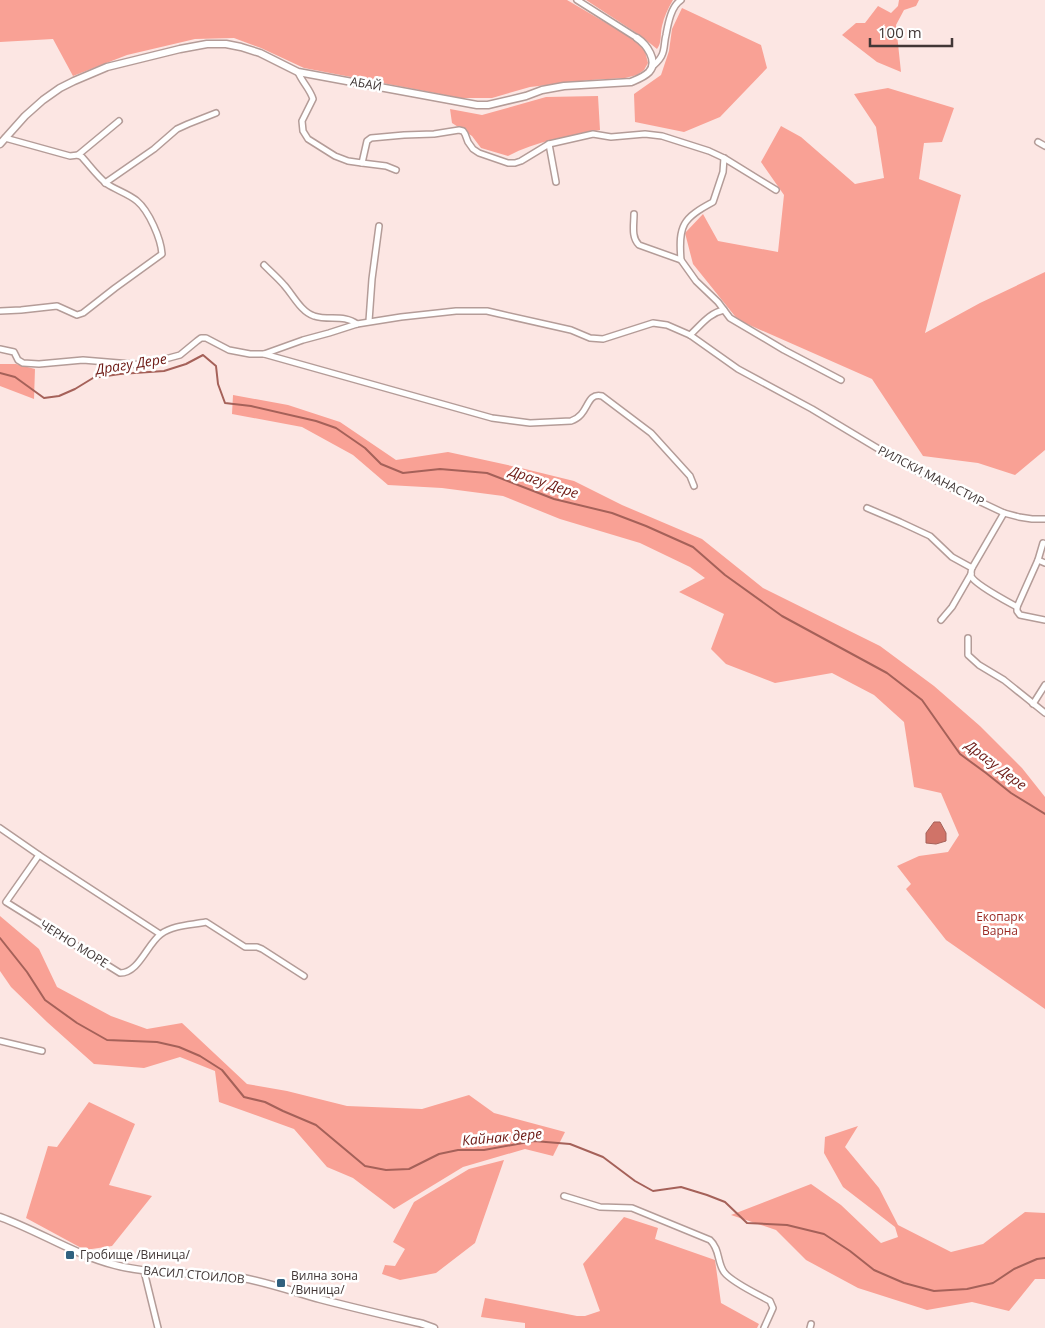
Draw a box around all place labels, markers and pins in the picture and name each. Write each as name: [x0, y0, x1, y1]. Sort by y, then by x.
place label: Гробище /Виница/: [80, 1246, 190, 1263]
marker: Гробище /Виница/: [64, 1249, 76, 1261]
place label: Вилна зона /Виница/: [291, 1267, 358, 1298]
marker: Вилна зона /Виница/: [275, 1277, 287, 1289]

